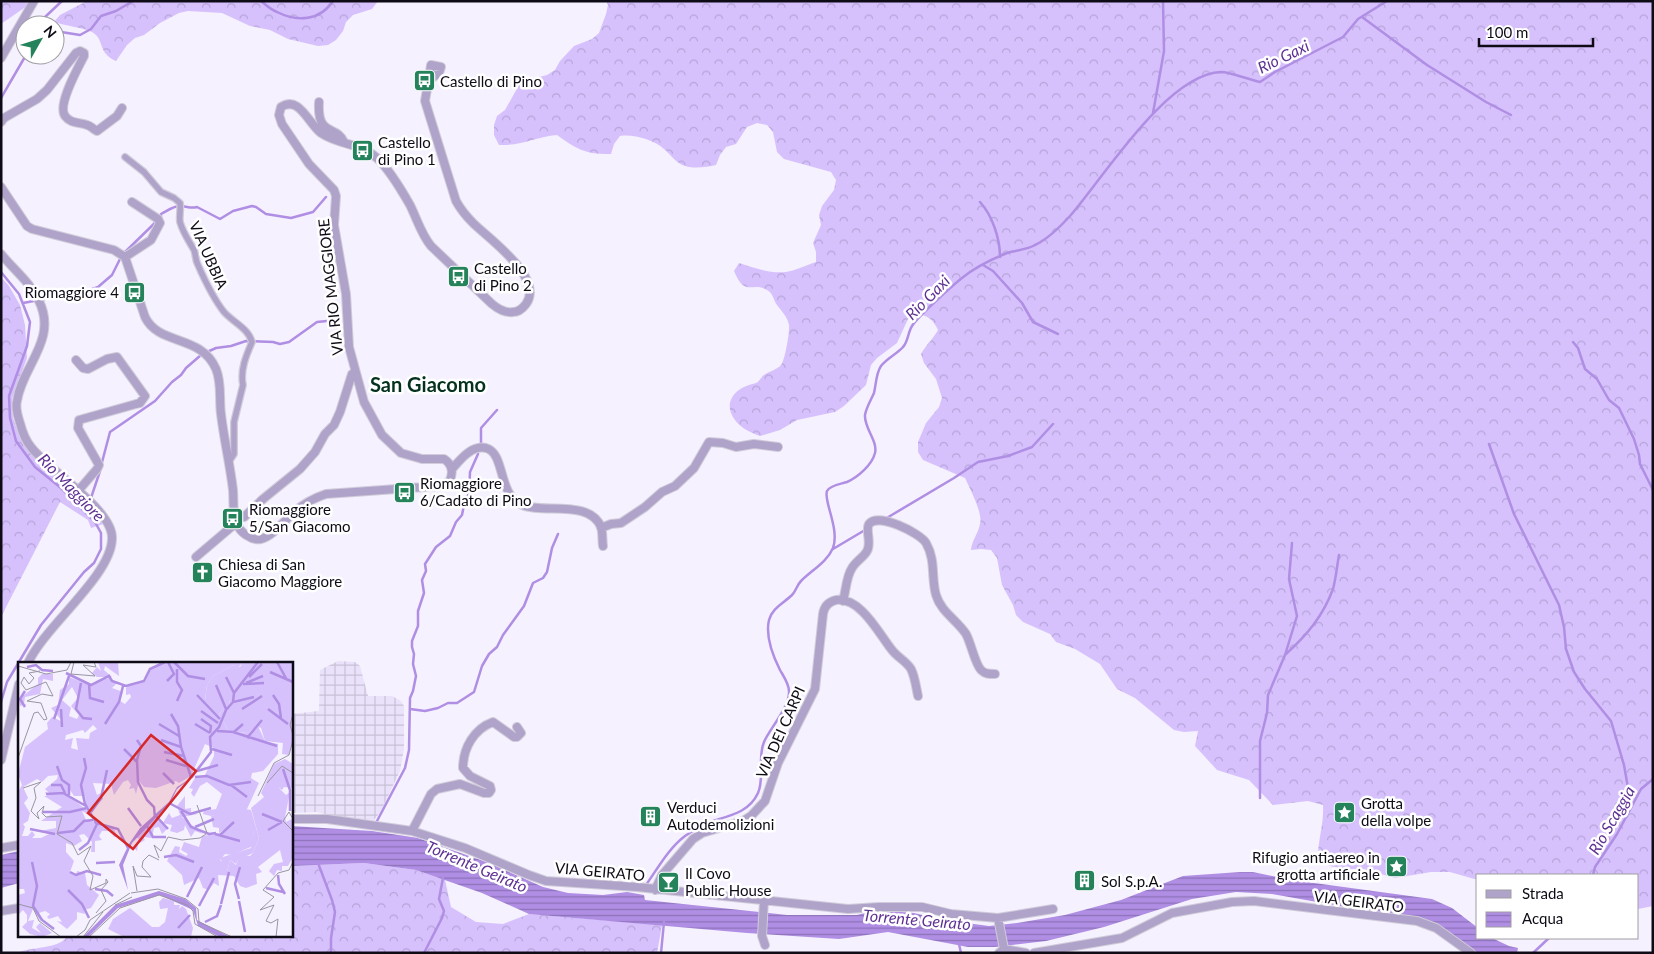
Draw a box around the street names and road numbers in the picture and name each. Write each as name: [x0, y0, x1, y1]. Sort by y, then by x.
street label: VIA UBBIA: [186, 218, 232, 293]
street label: VIA RIO MAGGIORE: [314, 218, 346, 356]
street label: VIA DEI CARPI: [752, 683, 808, 781]
street label: VIA GEIRATO: [554, 858, 646, 884]
street label: VIA GEIRATO: [1313, 887, 1405, 915]

